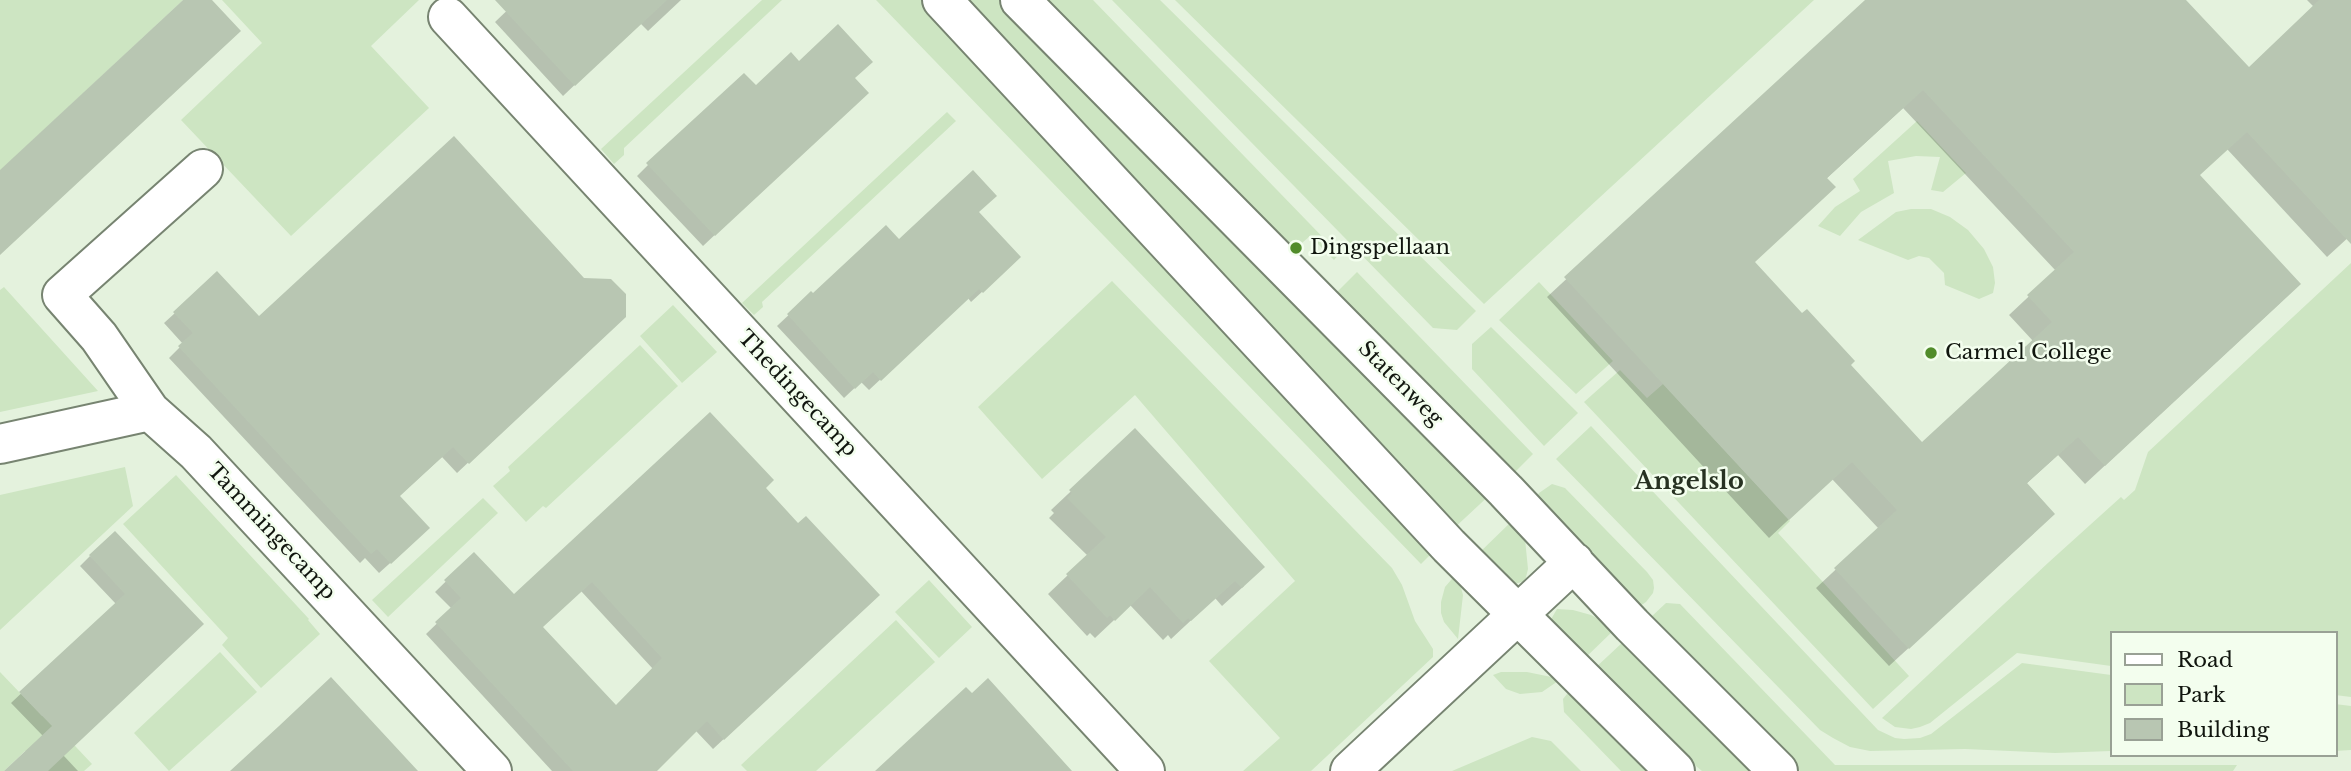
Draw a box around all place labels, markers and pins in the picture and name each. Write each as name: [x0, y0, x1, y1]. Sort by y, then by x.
place label: Dingspellaan: [1310, 235, 1450, 261]
marker: Dingspellaan: [1288, 240, 1304, 256]
place label: Carmel College: [1945, 340, 2112, 366]
marker: Carmel College: [1923, 345, 1939, 361]

